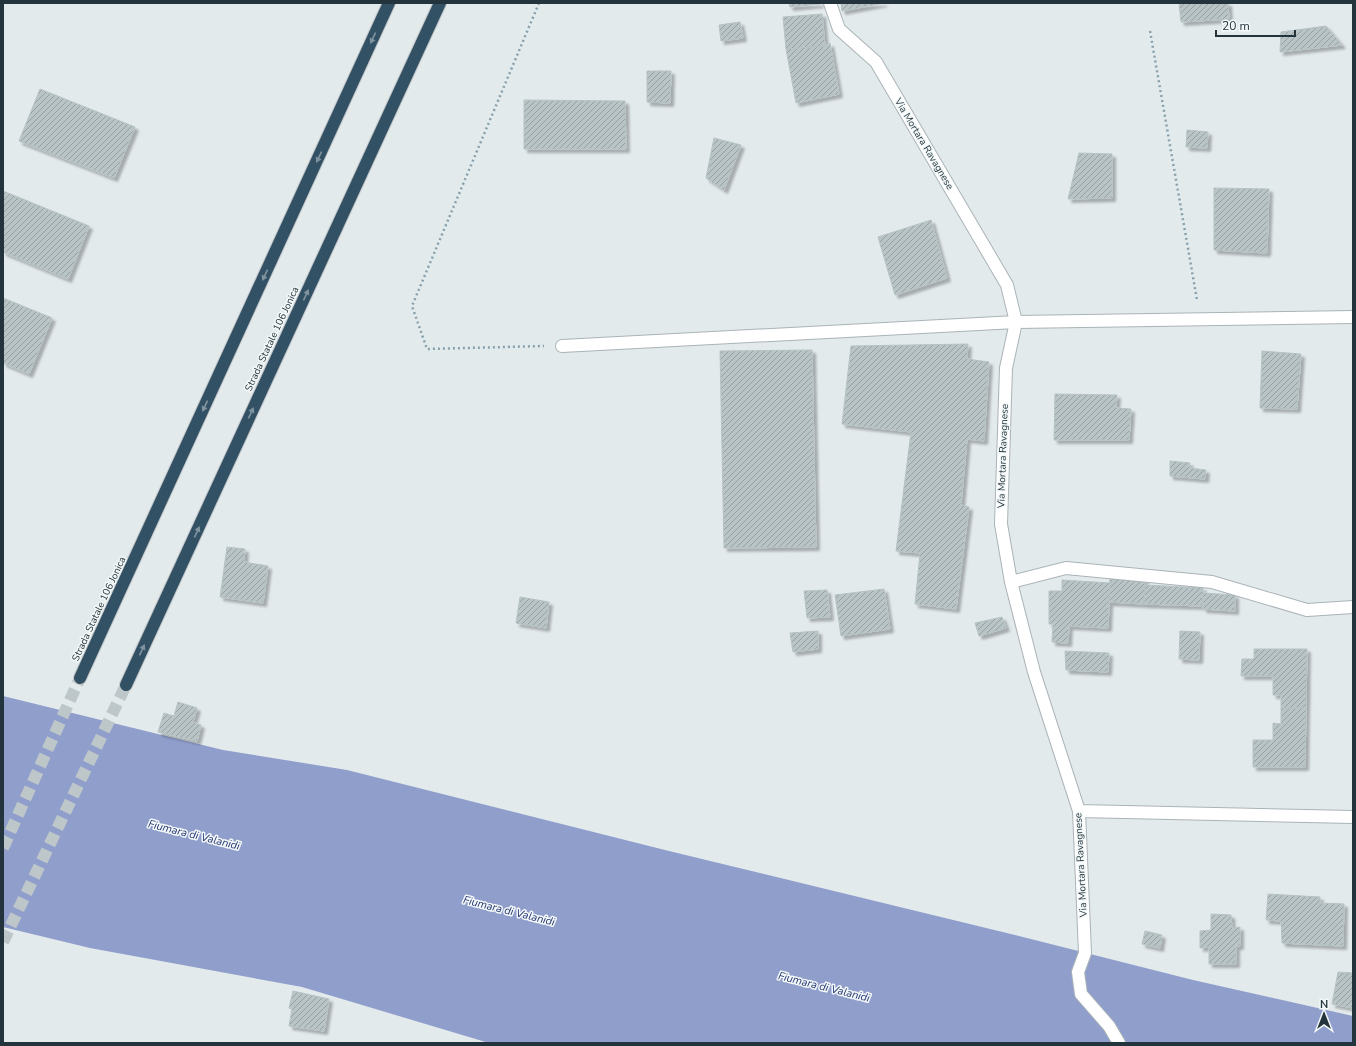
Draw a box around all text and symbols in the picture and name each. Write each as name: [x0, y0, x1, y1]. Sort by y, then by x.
scale bar: [1216, 12, 1295, 38]
text: 20 m: [1222, 18, 1250, 34]
one-way arrow: [370, 33, 376, 44]
street label: Via Mortara Ravagnese: [891, 95, 957, 192]
one-way arrow: [316, 151, 322, 162]
one-way arrow: [262, 269, 268, 281]
street label: Strada Statale 106 Jonica: [242, 284, 302, 394]
one-way arrow: [303, 289, 309, 301]
one-way arrow: [202, 400, 208, 411]
street label: Via Mortara Ravagnese: [994, 404, 1012, 509]
one-way arrow: [248, 408, 254, 419]
one-way arrow: [194, 526, 200, 537]
street label: Strada Statale 106 Jonica: [69, 554, 129, 664]
one-way arrow: [139, 644, 145, 655]
street label: Via Mortara Ravagnese: [1071, 812, 1091, 919]
water label: Fiumara di Valanidi: [147, 816, 242, 854]
water label: Fiumara di Valanidi: [462, 892, 557, 930]
water label: Fiumara di Valanidi: [777, 968, 872, 1006]
north arrow: [1304, 994, 1344, 1034]
text: N: [1320, 997, 1328, 1012]

